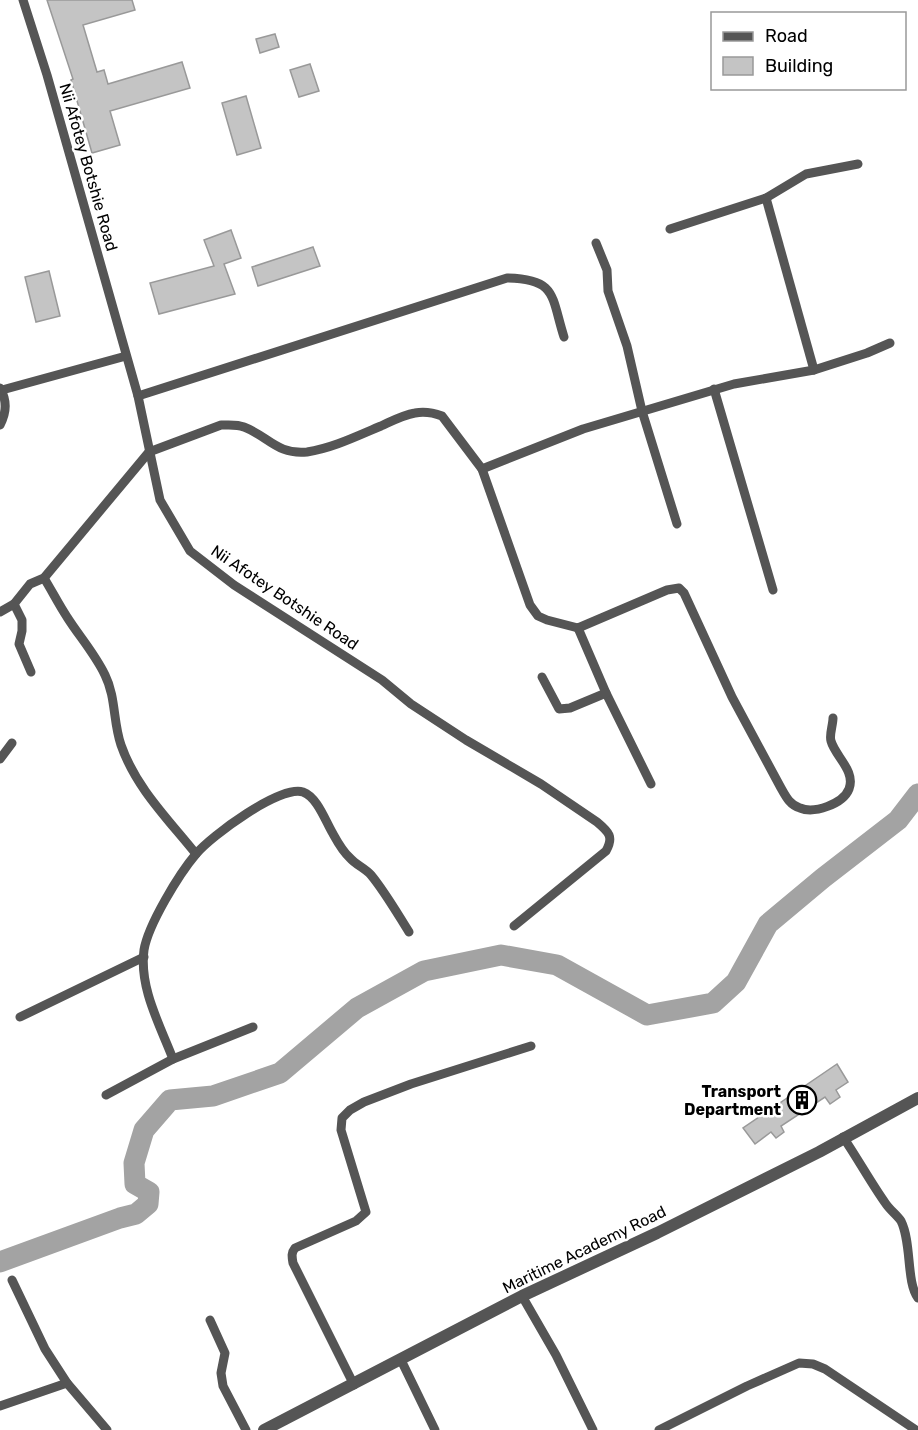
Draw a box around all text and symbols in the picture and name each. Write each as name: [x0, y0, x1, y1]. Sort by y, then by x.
legend: [711, 12, 906, 90]
text: Road: [765, 25, 808, 47]
text: Building: [765, 55, 833, 77]
street label: Nii Afotey Botshie Road: [55, 81, 122, 253]
street label: Nii Afotey Botshie Road: [207, 541, 362, 654]
place label: Transport Department: [684, 1082, 782, 1119]
building icon: Transport Department: [786, 1084, 818, 1116]
street label: Maritime Academy Road: [499, 1202, 669, 1297]

